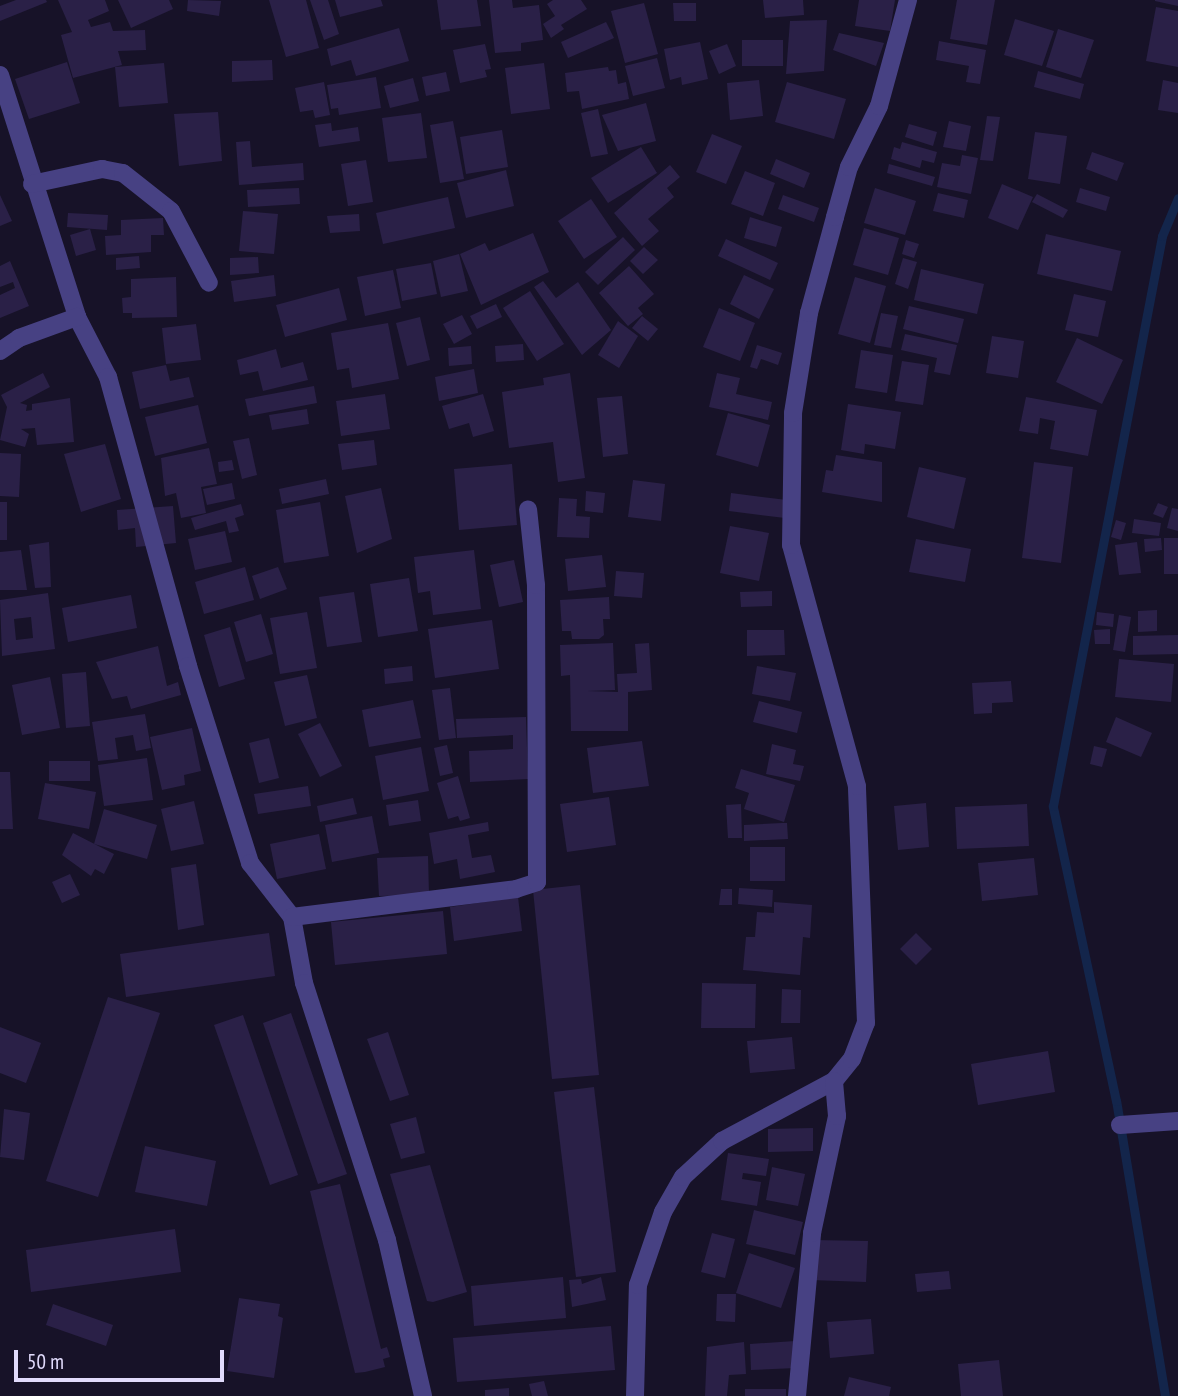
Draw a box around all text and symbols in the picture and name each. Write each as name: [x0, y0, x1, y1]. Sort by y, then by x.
scale bar: [18, 1336, 228, 1380]
text: 50 m: [27, 1348, 64, 1375]

